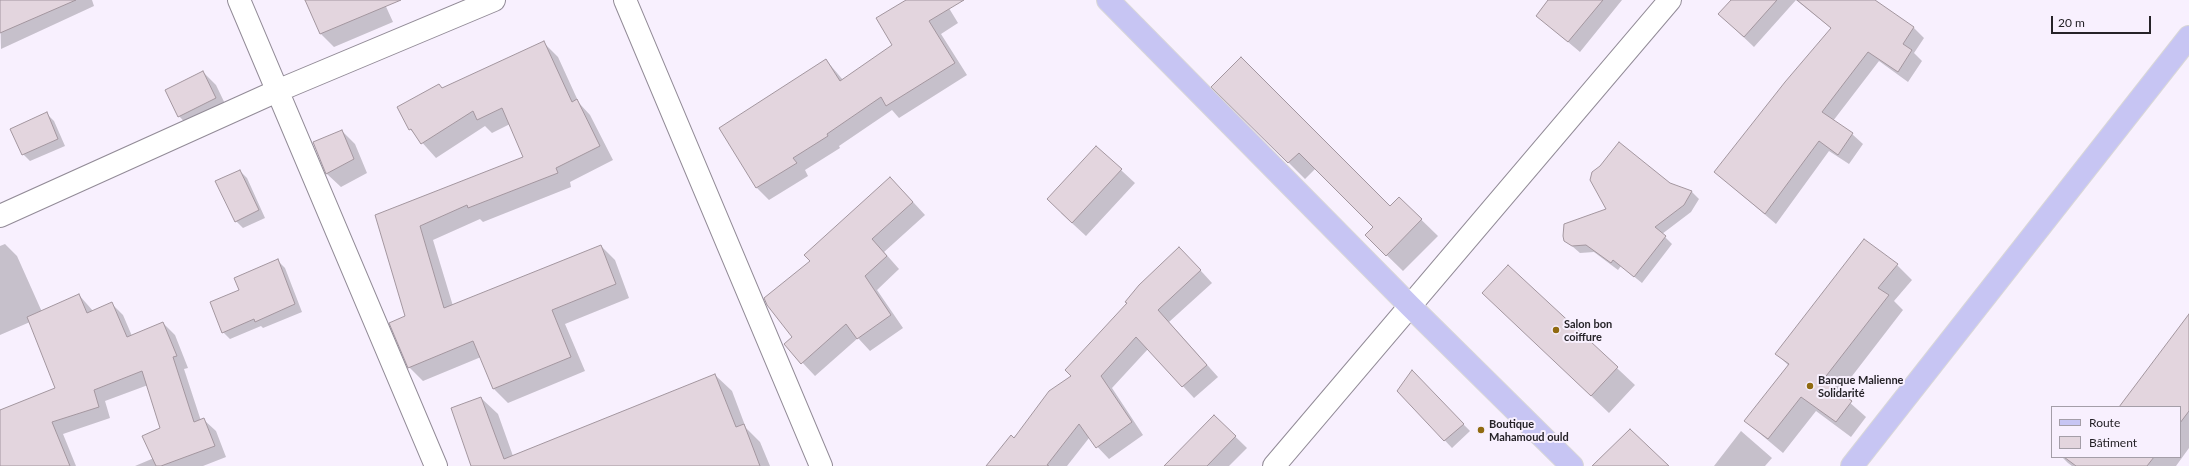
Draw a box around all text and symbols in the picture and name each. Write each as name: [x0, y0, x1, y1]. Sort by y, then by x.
scale bar: [2053, 8, 2153, 34]
text: 20 m: [2058, 15, 2085, 30]
place label: Salon bon coiffure: [1564, 317, 1612, 343]
marker: Salon bon coiffure: [1551, 325, 1561, 335]
place label: Banque Malienne Solidarité: [1818, 373, 1903, 399]
marker: Banque Malienne Solidarité: [1805, 381, 1815, 391]
legend: [2051, 406, 2181, 458]
text: Route: [2089, 415, 2120, 430]
place label: Boutique Mahamoud ould: [1489, 417, 1569, 443]
marker: Boutique Mahamoud ould: [1476, 425, 1486, 435]
text: Bâtiment: [2089, 435, 2137, 450]

